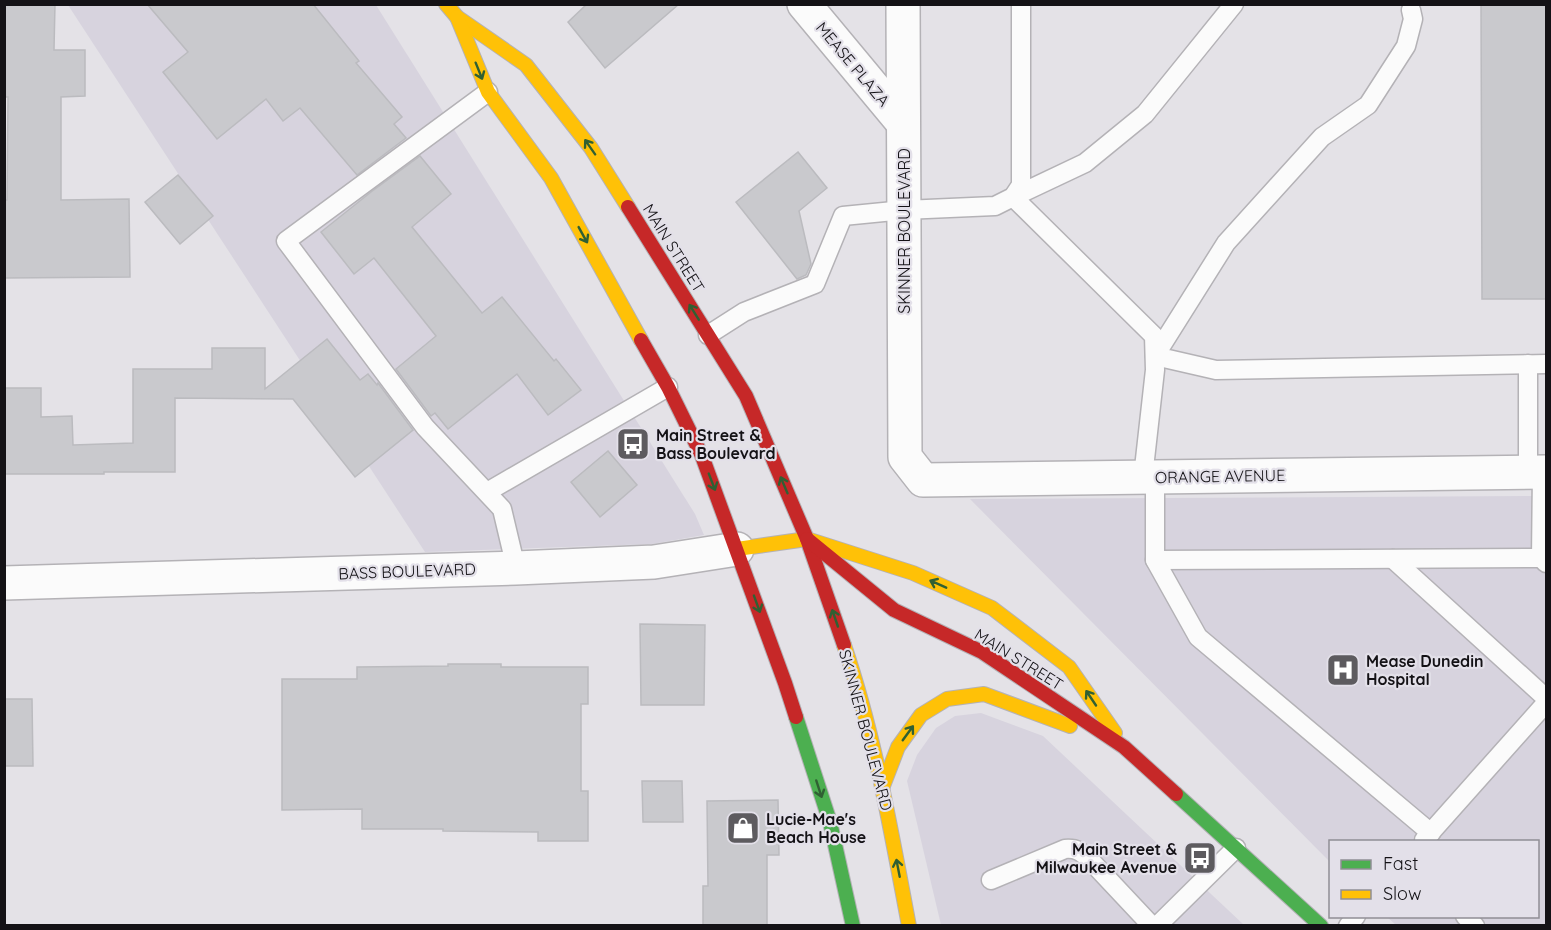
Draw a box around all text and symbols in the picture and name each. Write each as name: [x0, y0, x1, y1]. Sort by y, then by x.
street label: MEASE PLAZA: [812, 18, 894, 110]
one-way arrow: [474, 61, 485, 80]
one-way arrow: [584, 140, 596, 156]
street label: SKINNER BOULEVARD: [894, 148, 914, 314]
street label: MAIN STREET: [639, 200, 709, 296]
one-way arrow: [577, 226, 589, 243]
one-way arrow: [688, 304, 700, 321]
place label: Main Street & Bass Boulevard: [656, 425, 775, 463]
bus stop icon: Main Street & Bass Boulevard: [615, 426, 651, 462]
street label: ORANGE AVENUE: [1155, 465, 1285, 487]
one-way arrow: [707, 472, 718, 491]
one-way arrow: [778, 476, 789, 494]
street label: BASS BOULEVARD: [338, 559, 476, 583]
one-way arrow: [929, 578, 947, 589]
one-way arrow: [752, 594, 763, 613]
one-way arrow: [828, 609, 839, 628]
street label: MAIN STREET: [971, 624, 1067, 694]
street label: SKINNER BOULEVARD: [835, 647, 897, 813]
place label: Mease Dunedin Hospital: [1366, 651, 1483, 689]
hospital icon: Mease Dunedin Hospital: [1325, 652, 1361, 688]
one-way arrow: [1085, 691, 1097, 707]
one-way arrow: [902, 726, 914, 742]
one-way arrow: [814, 779, 825, 798]
place label: Lucie-Mae's Beach House: [766, 809, 866, 847]
shop icon: Lucie-Mae's Beach House: [725, 810, 761, 846]
place label: Main Street & Milwaukee Avenue: [1036, 839, 1177, 877]
bus stop icon: Main Street & Milwaukee Avenue: [1182, 840, 1218, 876]
legend: [1329, 840, 1539, 918]
text: Fast: [1383, 852, 1418, 875]
one-way arrow: [892, 859, 903, 878]
text: Slow: [1383, 882, 1421, 905]

